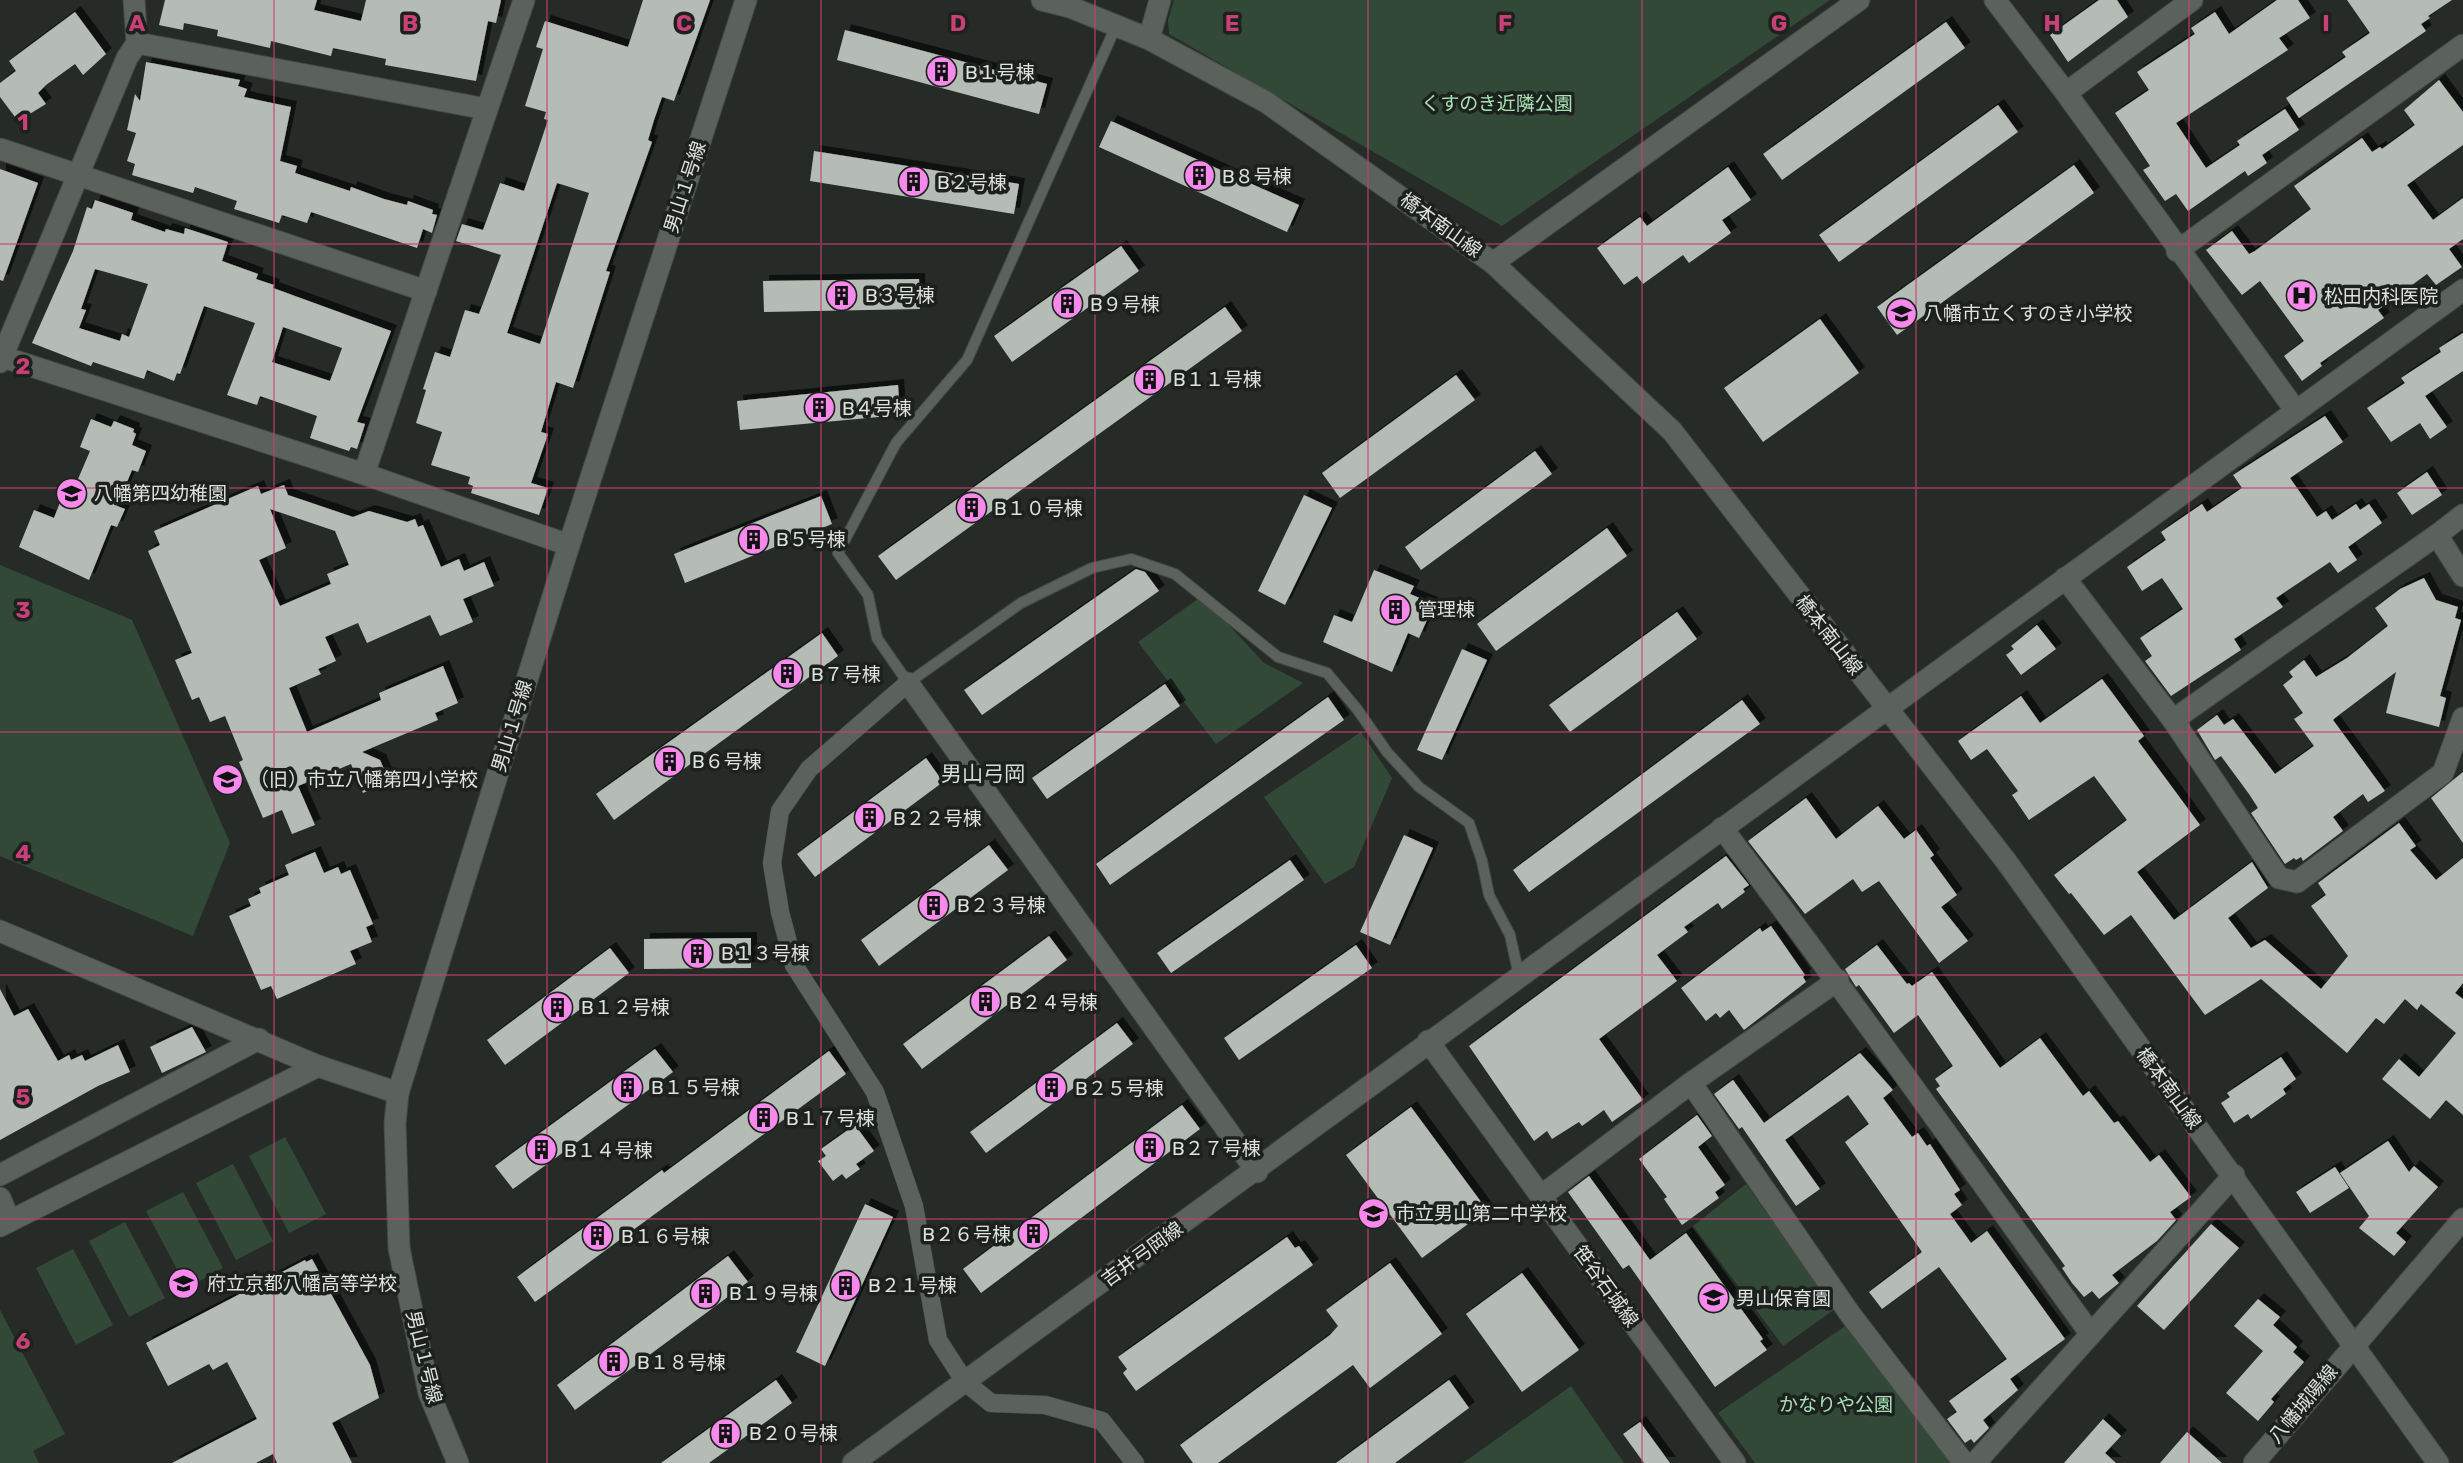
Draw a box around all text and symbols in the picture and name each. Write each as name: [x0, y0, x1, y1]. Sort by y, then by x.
text: A: [129, 9, 146, 37]
text: B: [402, 9, 418, 37]
text: C: [676, 9, 692, 37]
text: D: [950, 9, 966, 37]
text: E: [1225, 9, 1239, 37]
text: F: [1498, 9, 1512, 37]
text: G: [1771, 9, 1787, 37]
text: H: [2043, 9, 2061, 37]
text: I: [2322, 9, 2330, 37]
building icon: B１号棟: [925, 55, 959, 89]
place label: B１号棟: [965, 61, 1035, 84]
park label: くすのき近隣公園: [1421, 92, 1573, 115]
text: 1: [17, 108, 29, 136]
street label: 男山１号線: [659, 138, 711, 236]
building icon: B８号棟: [1182, 159, 1216, 193]
building icon: B２号棟: [897, 165, 931, 199]
place label: B８号棟: [1222, 165, 1292, 188]
place label: B２号棟: [937, 171, 1007, 194]
street label: 橋本南山線: [1396, 188, 1486, 262]
building icon: B３号棟: [825, 278, 859, 312]
hospital icon: 松田内科医院: [2284, 279, 2318, 313]
place label: B３号棟: [865, 284, 935, 307]
place label: 松田内科医院: [2324, 285, 2438, 308]
building icon: B９号棟: [1050, 287, 1084, 321]
place label: B９号棟: [1090, 293, 1160, 316]
school or university icon: 八幡市立くすのき小学校: [1884, 296, 1918, 330]
place label: 八幡市立くすのき小学校: [1924, 302, 2132, 325]
text: 2: [16, 352, 30, 380]
building icon: B１１号棟: [1133, 362, 1167, 396]
place label: B１１号棟: [1173, 368, 1262, 391]
building icon: B４号棟: [802, 391, 836, 425]
place label: B４号棟: [842, 397, 912, 420]
school or university icon: 八幡第四幼稚園: [54, 476, 88, 510]
place label: 八幡第四幼稚園: [94, 482, 227, 505]
building icon: B１０号棟: [954, 491, 988, 525]
place label: B１０号棟: [994, 497, 1083, 520]
building icon: B５号棟: [736, 522, 770, 556]
place label: B５号棟: [776, 528, 846, 551]
street label: 橋本南山線: [1791, 590, 1867, 680]
building icon: 管理棟: [1378, 592, 1412, 626]
text: 3: [15, 596, 31, 624]
place label: 管理棟: [1418, 598, 1475, 621]
building icon: B７号棟: [771, 657, 805, 691]
place label: B７号棟: [811, 663, 881, 686]
street label: 男山１号線: [487, 677, 537, 775]
building icon: B６号棟: [652, 744, 686, 778]
place label: B６号棟: [692, 750, 762, 773]
district label: 男山弓岡: [941, 761, 1025, 786]
school or university icon: （旧）市立八幡第四小学校: [210, 762, 244, 796]
place label: （旧）市立八幡第四小学校: [250, 768, 478, 791]
building icon: B２２号棟: [853, 801, 887, 835]
place label: B２２号棟: [893, 807, 982, 830]
text: 4: [15, 839, 31, 867]
building icon: B２３号棟: [917, 888, 951, 922]
place label: B２３号棟: [957, 894, 1046, 917]
building icon: B１３号棟: [681, 936, 715, 970]
place label: B１３号棟: [721, 942, 810, 965]
building icon: B２４号棟: [969, 985, 1003, 1019]
building icon: B１２号棟: [541, 990, 575, 1024]
place label: B２４号棟: [1009, 991, 1098, 1014]
place label: B１２号棟: [581, 996, 670, 1019]
street label: 橋本南山線: [2132, 1043, 2206, 1133]
building icon: B１５号棟: [611, 1070, 645, 1104]
building icon: B２５号棟: [1035, 1071, 1069, 1105]
place label: B１５号棟: [651, 1076, 740, 1099]
place label: B２５号棟: [1075, 1077, 1164, 1100]
text: 5: [16, 1083, 31, 1111]
building icon: B１７号棟: [746, 1101, 780, 1135]
place label: B１７号棟: [786, 1107, 875, 1130]
building icon: B２７号棟: [1132, 1131, 1166, 1165]
building icon: B１４号棟: [524, 1133, 558, 1167]
place label: B２７号棟: [1172, 1137, 1261, 1160]
place label: B１４号棟: [564, 1139, 653, 1162]
school or university icon: 市立男山第二中学校: [1356, 1196, 1390, 1230]
place label: 市立男山第二中学校: [1396, 1202, 1567, 1225]
building icon: B２６号棟: [1017, 1217, 1051, 1251]
street label: 吉井弓岡線: [1097, 1217, 1187, 1291]
building icon: B１６号棟: [581, 1219, 615, 1253]
place label: B２６号棟: [922, 1223, 1011, 1246]
place label: B１６号棟: [621, 1225, 710, 1248]
street label: 笹谷石城線: [1569, 1241, 1643, 1331]
school or university icon: 府立京都八幡高等学校: [167, 1266, 201, 1300]
building icon: B２１号棟: [828, 1268, 862, 1302]
place label: 府立京都八幡高等学校: [207, 1272, 397, 1295]
place label: B２１号棟: [868, 1274, 957, 1297]
building icon: B１９号棟: [689, 1276, 723, 1310]
school or university icon: 男山保育園: [1696, 1281, 1730, 1315]
place label: B１９号棟: [729, 1282, 818, 1305]
place label: 男山保育園: [1736, 1287, 1831, 1310]
street label: 男山１号線: [401, 1308, 447, 1406]
text: 6: [16, 1327, 31, 1355]
building icon: B１８号棟: [597, 1345, 631, 1379]
place label: B１８号棟: [637, 1351, 726, 1374]
street label: 八幡城陽線: [2264, 1360, 2342, 1448]
park label: かなりや公園: [1779, 1393, 1893, 1416]
building icon: B２０号棟: [709, 1416, 743, 1450]
place label: B２０号棟: [749, 1422, 838, 1445]

